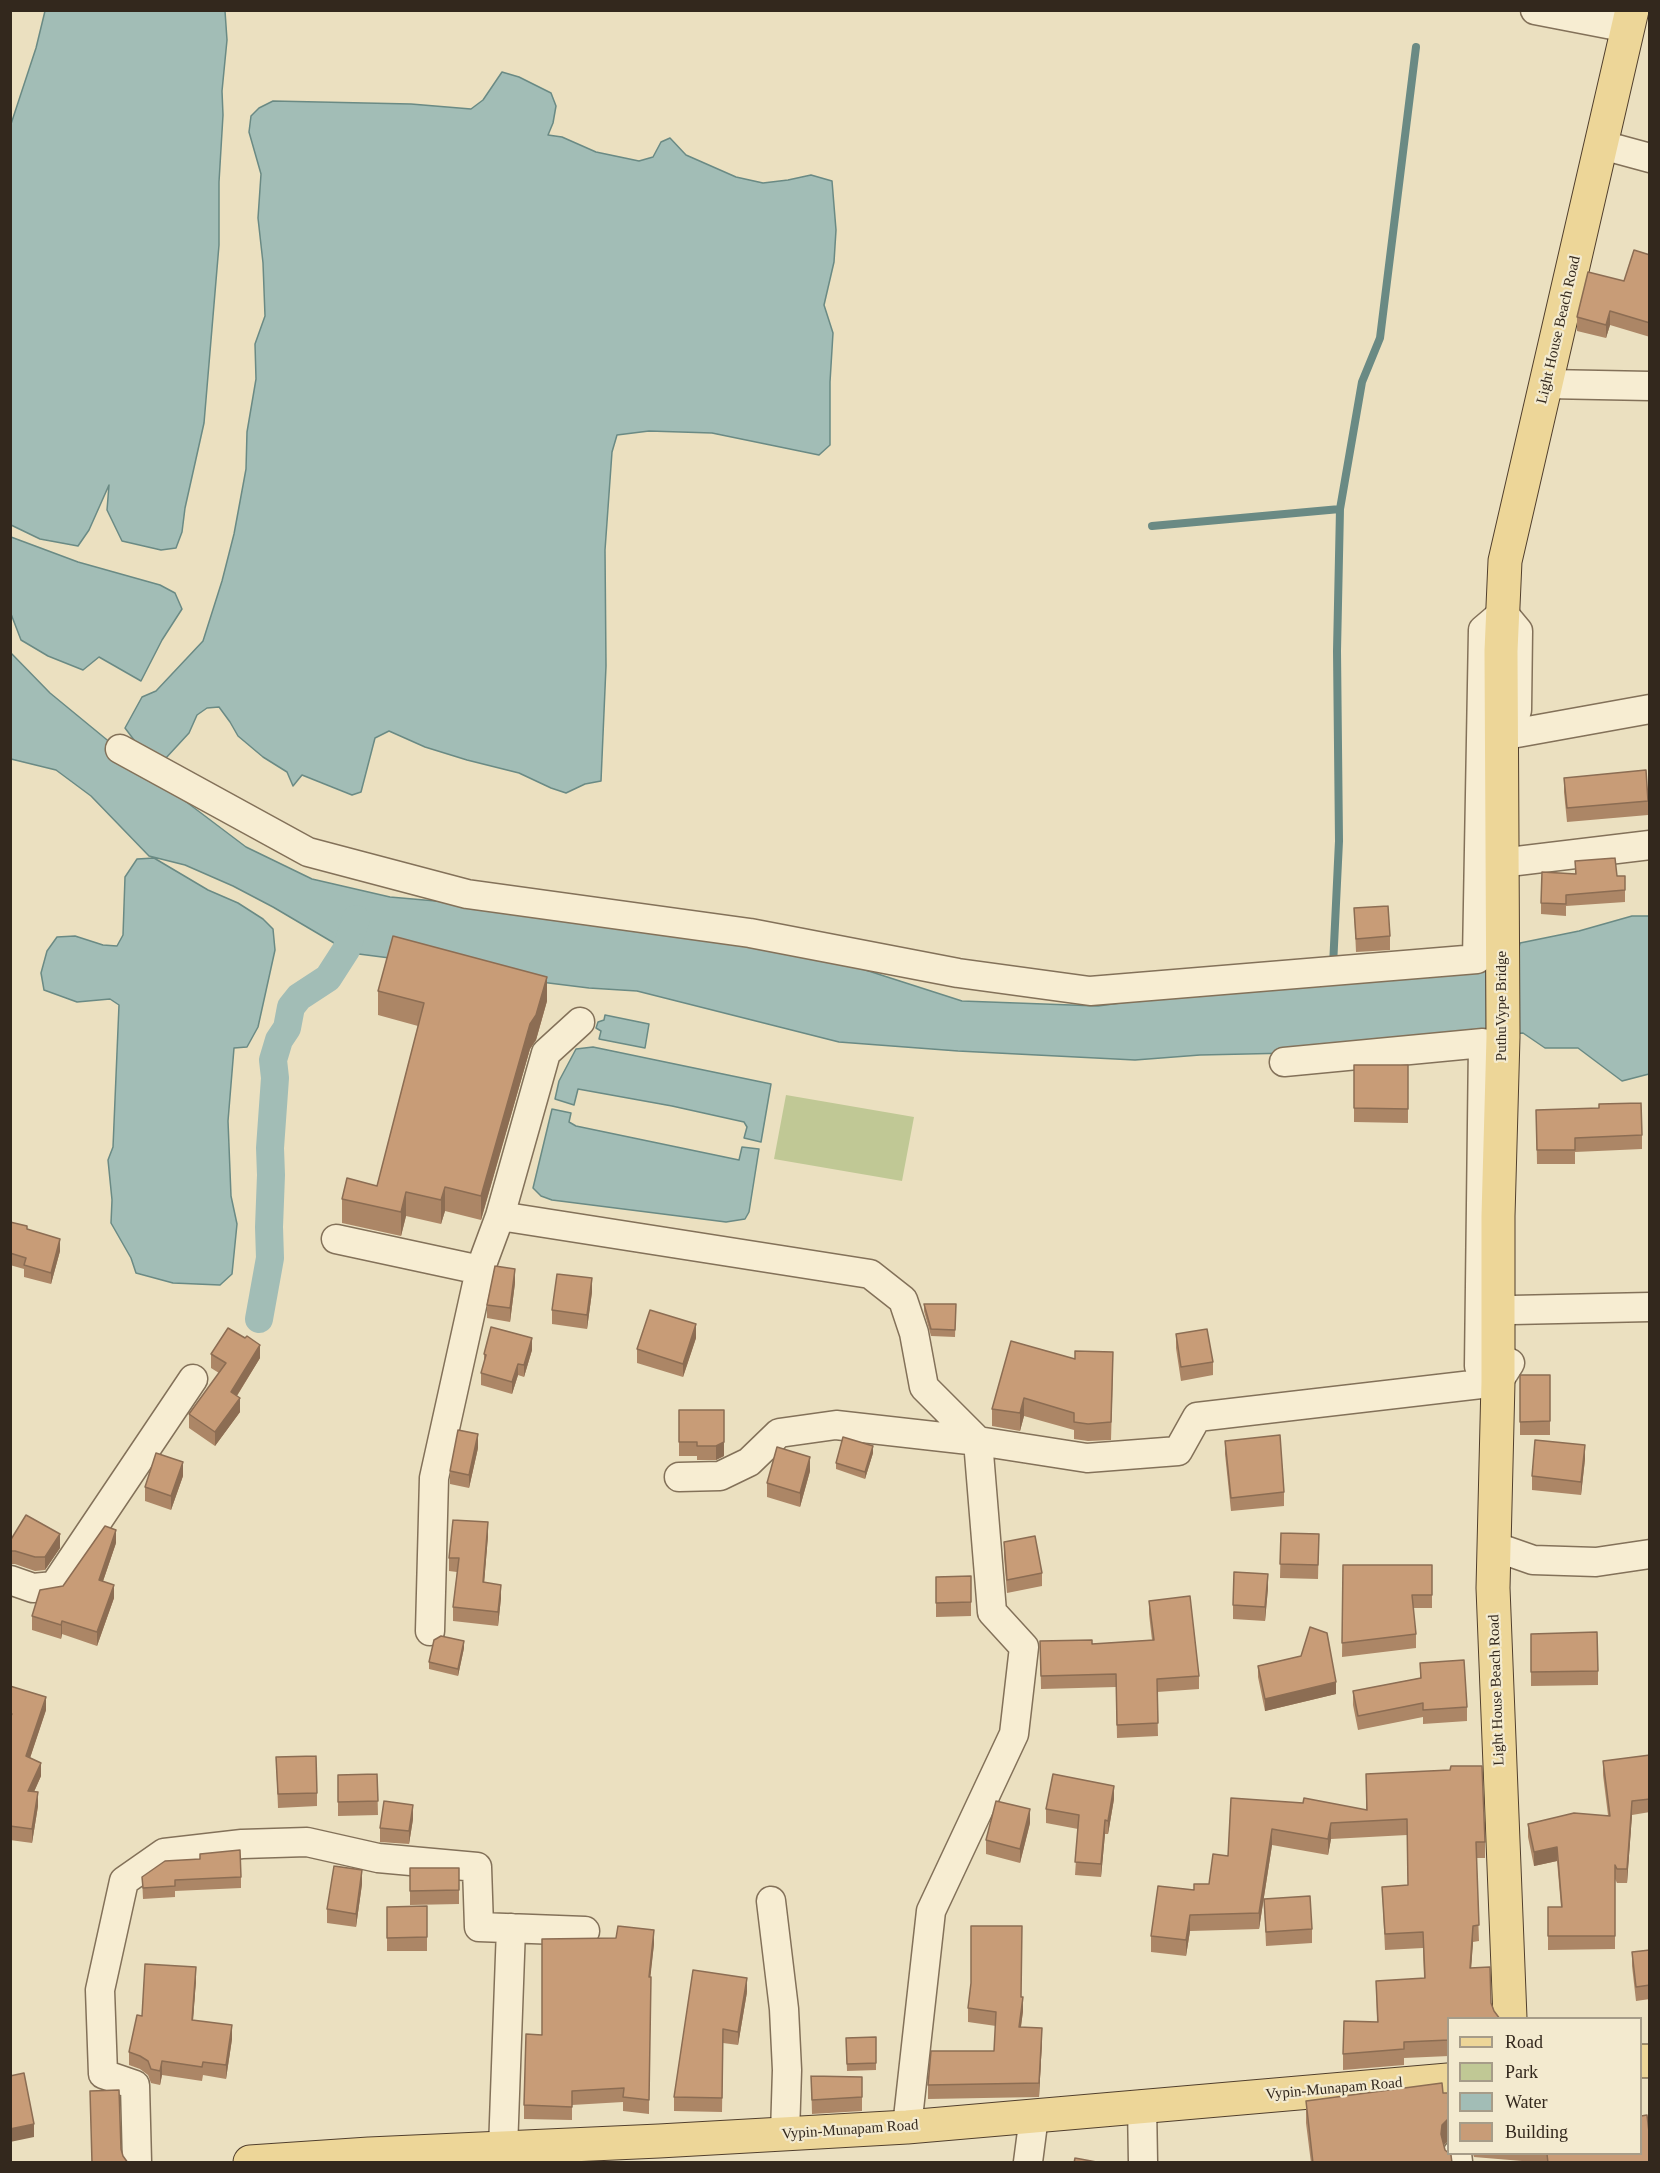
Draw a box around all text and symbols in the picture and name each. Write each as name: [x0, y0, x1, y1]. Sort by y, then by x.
street label: Light House Beach Road: [1533, 254, 1585, 406]
street label: PuthuVype Bridge: [1493, 951, 1511, 1061]
street label: Light House Beach Road: [1485, 1614, 1509, 1766]
legend: [1447, 2017, 1642, 2155]
text: Road: [1505, 2032, 1543, 2052]
text: Park: [1505, 2062, 1538, 2082]
street label: Vypin-Munapam Road: [1265, 2074, 1403, 2104]
text: Water: [1505, 2092, 1548, 2112]
street label: Vypin-Munapam Road: [781, 2116, 919, 2144]
text: Building: [1505, 2122, 1568, 2142]

